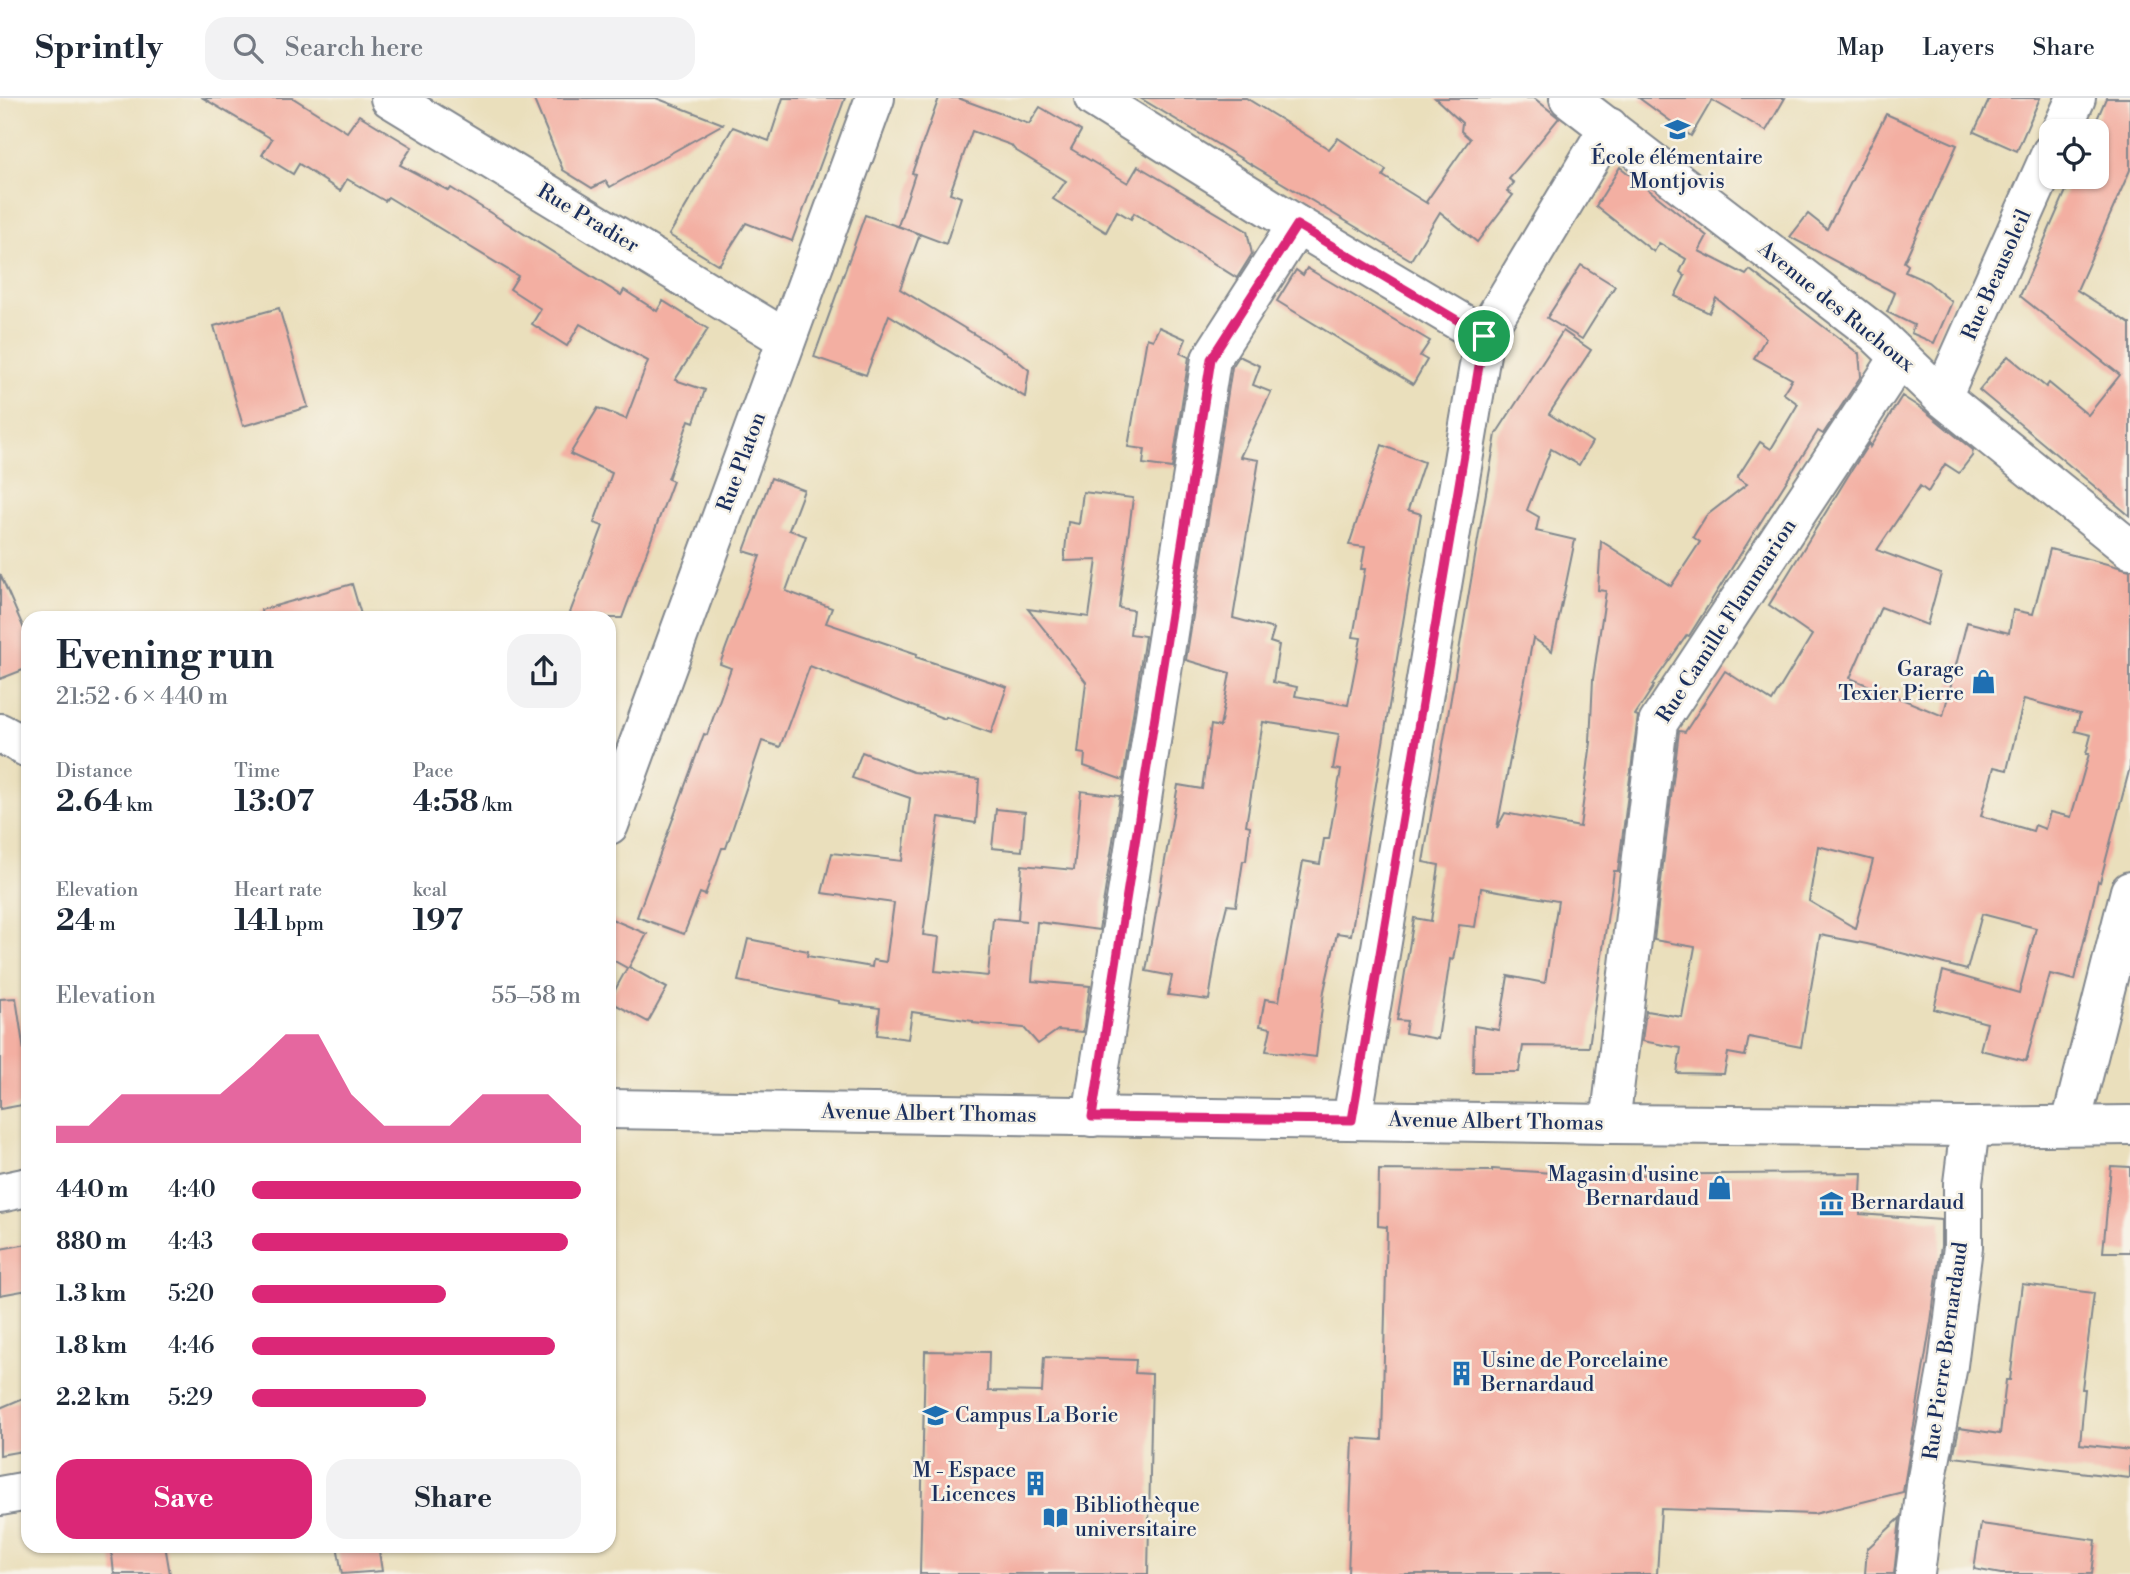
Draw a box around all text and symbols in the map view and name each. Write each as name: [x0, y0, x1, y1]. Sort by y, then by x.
search box: [205, 17, 695, 80]
text: Sprintly: [35, 28, 163, 69]
icon: search: [229, 29, 267, 67]
text: Search here: [285, 32, 423, 64]
text: Map: [1837, 33, 1884, 63]
text: Layers: [1922, 33, 1994, 63]
text: Share: [2032, 33, 2095, 63]
school or university icon: École élémentaire Montjovis: [1663, 115, 1691, 143]
map controls: [2039, 119, 2109, 189]
button: locate: [2039, 119, 2109, 189]
place label: École élémentaire Montjovis: [1591, 143, 1763, 195]
street label: Rue Pradier: [532, 179, 644, 259]
street label: Rue Beausoleil: [1957, 206, 2037, 344]
street label: Avenue des Ruchoux: [1752, 235, 1920, 378]
pin: [1454, 306, 1514, 366]
icon: arrive: [1465, 317, 1503, 355]
street label: Rue Platon: [712, 408, 772, 515]
street label: Rue Camille Flammarion: [1651, 514, 1803, 728]
text: Evening run: [56, 633, 274, 680]
button: share: [507, 634, 581, 708]
place label: Garage Texier Pierre: [1838, 657, 1964, 707]
shop icon: Garage Texier Pierre: [1970, 668, 1998, 696]
text: 21:52 · 6 × 440 m: [56, 683, 228, 711]
text: Distance: [56, 759, 133, 783]
text: Time: [234, 759, 280, 783]
text: Pace: [413, 759, 453, 783]
text: 2.64: [56, 783, 123, 821]
text: 13:07: [234, 783, 314, 821]
text: 4:58: [413, 783, 479, 821]
text: km: [123, 793, 153, 817]
text: /km: [479, 793, 513, 817]
text: Elevation: [56, 878, 138, 902]
text: Heart rate: [234, 878, 322, 902]
text: kcal: [413, 878, 447, 902]
text: 24: [56, 902, 95, 940]
text: 141: [234, 902, 282, 940]
text: 197: [413, 902, 463, 940]
text: m: [95, 912, 116, 936]
text: bpm: [282, 912, 324, 936]
text: Elevation: [56, 982, 156, 1010]
text: 55–58 m: [492, 982, 581, 1010]
street label: Avenue Albert Thomas: [820, 1099, 1037, 1129]
street label: Avenue Albert Thomas: [1387, 1107, 1604, 1137]
place label: Magasin d'usine Bernardaud: [1547, 1162, 1699, 1212]
shop icon: Magasin d'usine Bernardaud: [1705, 1173, 1733, 1201]
text: 440 m: [56, 1176, 129, 1204]
text: 4:40: [168, 1176, 216, 1204]
museum icon: Bernardaud: [1817, 1189, 1845, 1217]
place label: Bernardaud: [1850, 1190, 1964, 1216]
text: 880 m: [56, 1228, 127, 1256]
text: 4:43: [168, 1228, 213, 1256]
street label: Rue Pierre Bernardaud: [1918, 1240, 1974, 1462]
text: 1.3 km: [56, 1280, 126, 1308]
text: 5:20: [168, 1280, 214, 1308]
text: 1.8 km: [56, 1332, 127, 1360]
text: 4:46: [168, 1332, 215, 1360]
place label: Usine de Porcelaine Bernardaud: [1480, 1348, 1668, 1398]
building icon: Usine de Porcelaine Bernardaud: [1447, 1359, 1475, 1387]
text: 2.2 km: [56, 1384, 130, 1412]
text: 5:29: [168, 1384, 213, 1412]
school or university icon: Campus La Borie: [921, 1402, 949, 1430]
place label: Campus La Borie: [955, 1403, 1118, 1429]
place label: M - Espace Licences: [913, 1458, 1016, 1508]
button: Save: [56, 1459, 312, 1539]
button: Share: [326, 1459, 581, 1539]
building icon: M - Espace Licences: [1022, 1469, 1050, 1497]
place label: Bibliothèque universitaire: [1074, 1493, 1200, 1543]
library icon: Bibliothèque universitaire: [1041, 1504, 1069, 1532]

